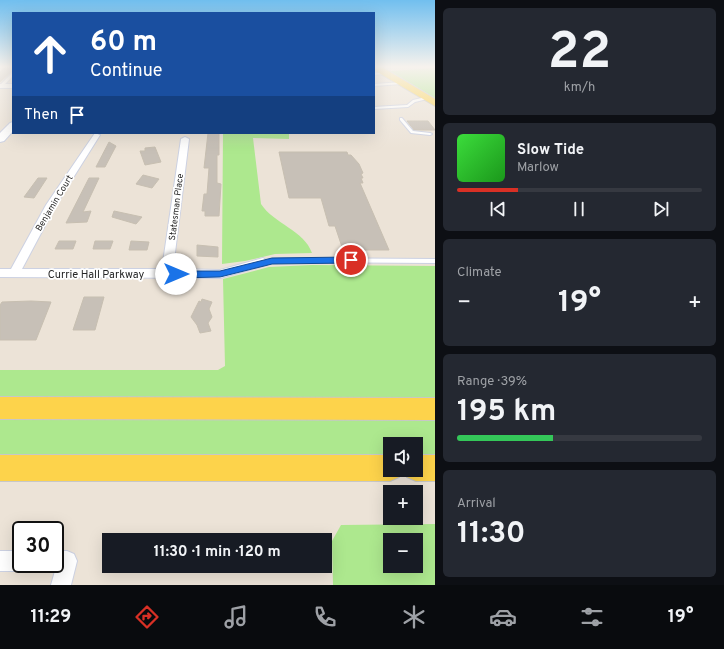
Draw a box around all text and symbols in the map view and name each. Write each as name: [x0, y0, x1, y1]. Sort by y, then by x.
text: 22: [548, 21, 611, 87]
text: 60 m: [90, 25, 157, 61]
icon: ahead: [24, 28, 76, 80]
text: Continue: [90, 60, 162, 83]
text: km/h: [564, 80, 595, 96]
icon: arrive: [66, 104, 88, 126]
text: Then: [24, 106, 58, 125]
text: Slow Tide: [517, 141, 584, 160]
text: Marlow: [517, 160, 559, 176]
street label: Benjamin Court: [33, 173, 76, 233]
street label: Statesman Place: [167, 173, 186, 241]
icon: previous: [487, 198, 509, 220]
icon: pause: [568, 198, 590, 220]
icon: next: [650, 198, 672, 220]
pin: [334, 243, 368, 277]
icon: arrive: [340, 249, 362, 271]
position arrow: [155, 253, 197, 295]
text: Climate: [457, 265, 502, 281]
street label: Currie Hall Parkway: [48, 268, 144, 282]
text: 19°: [558, 285, 601, 322]
text: −: [457, 290, 471, 317]
text: +: [688, 290, 702, 317]
text: Range · 39%: [457, 374, 527, 390]
text: 195 km: [457, 394, 556, 431]
map controls: [383, 437, 423, 573]
button: sound: [383, 437, 423, 477]
button: +: [383, 485, 423, 525]
text: Arrival: [457, 496, 496, 512]
text: 11:30: [457, 516, 526, 553]
speed limit sign: 30: [12, 521, 64, 573]
button: −: [383, 533, 423, 573]
text: 11:30 · 1 min · 120 m: [153, 543, 281, 562]
icon: directions: [133, 603, 161, 631]
icon: music: [222, 603, 250, 631]
icon: phone: [311, 603, 339, 631]
icon: climate: [400, 603, 428, 631]
icon: car: [489, 603, 517, 631]
icon: filters: [578, 603, 606, 631]
text: 11:29: [31, 606, 71, 629]
text: 19°: [668, 606, 693, 629]

